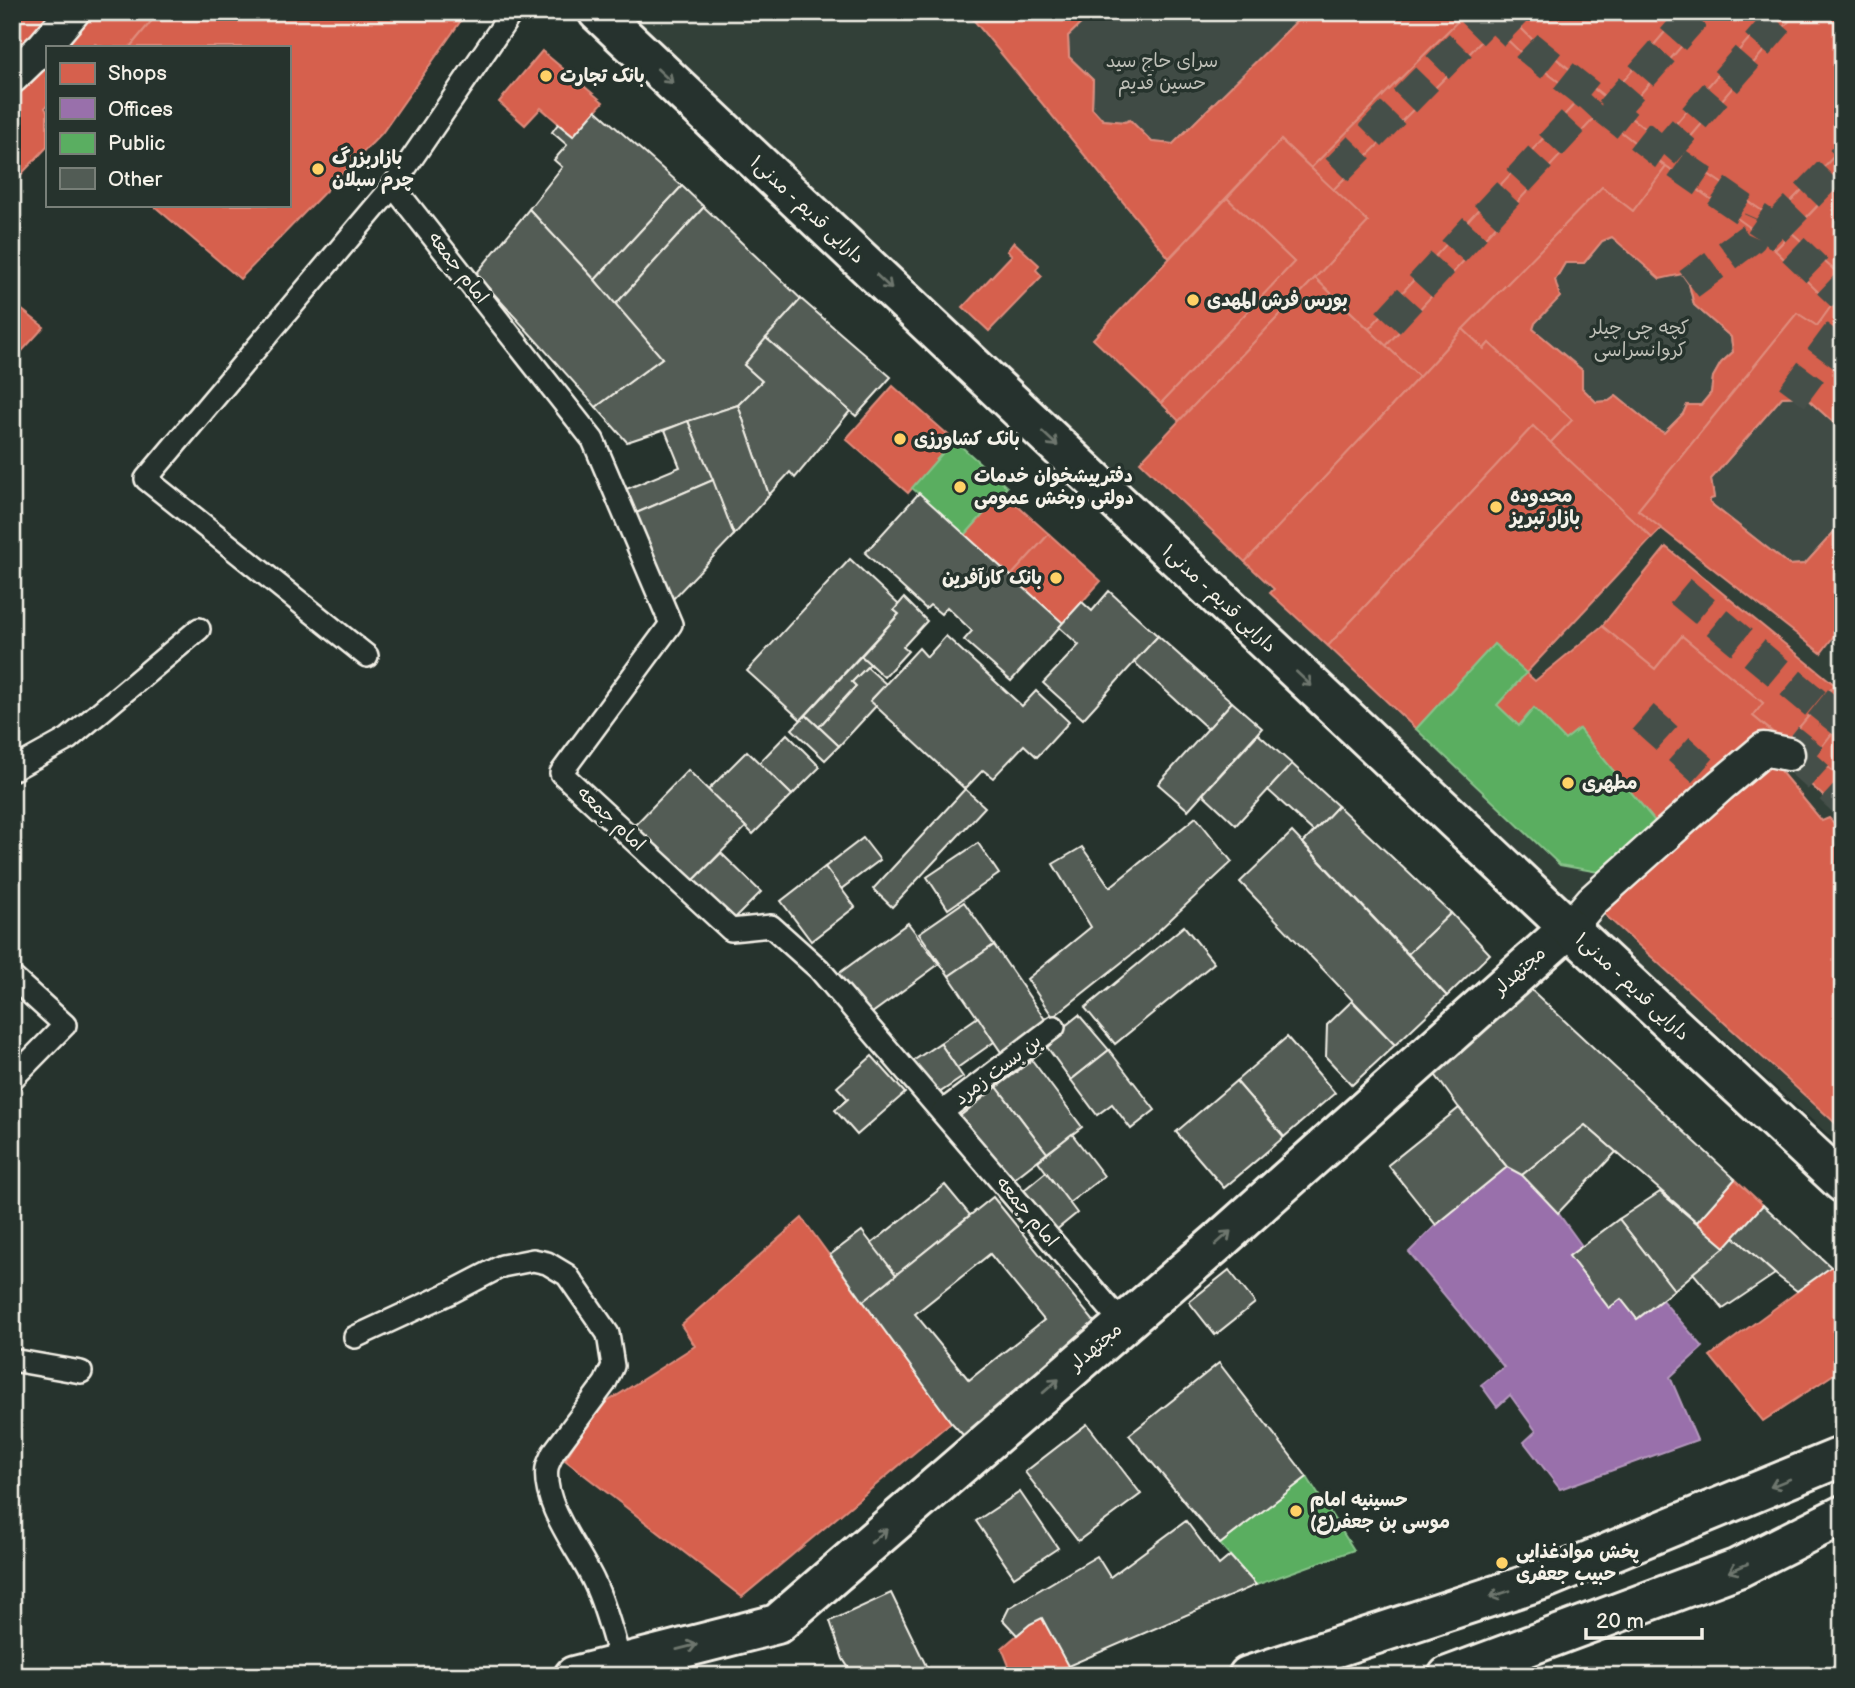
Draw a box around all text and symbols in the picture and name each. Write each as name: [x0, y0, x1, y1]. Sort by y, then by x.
legend: [46, 46, 290, 206]
park label: سرای حاج سید حسین قدیم: [1106, 50, 1218, 97]
text: Shops: [108, 61, 167, 86]
place label: بانک تجارت: [560, 65, 645, 88]
one-way arrow: [656, 67, 673, 84]
marker: بانک تجارت: [538, 68, 554, 84]
text: Offices: [108, 97, 173, 122]
text: Public: [108, 131, 166, 156]
place label: بازاربزرگ چرم سبلان: [332, 146, 414, 194]
street label: دارایی قدیم - مدنی۱: [744, 151, 869, 270]
marker: بازاربزرگ چرم سبلان: [310, 161, 326, 177]
text: Other: [108, 167, 163, 192]
street label: امام جمعه: [421, 228, 493, 310]
one-way arrow: [875, 274, 892, 291]
place label: بورس فرش المهدی: [1207, 289, 1348, 312]
marker: بورس فرش المهدی: [1185, 292, 1201, 308]
park label: کچه چی چیلر کروانسراسی: [1589, 317, 1689, 362]
place label: بانک کشاورزی: [914, 428, 1020, 451]
one-way arrow: [1041, 430, 1058, 447]
marker: بانک کشاورزی: [892, 431, 908, 447]
place label: دفترپیشخوان خدمات دولتی وبخش عمومی: [974, 465, 1134, 510]
marker: دفترپیشخوان خدمات دولتی وبخش عمومی: [952, 479, 968, 495]
place label: محدوده بازار تبریز: [1508, 485, 1580, 530]
marker: محدوده بازار تبریز: [1488, 499, 1504, 515]
street label: دارایی قدیم - مدنی۱: [1156, 540, 1281, 659]
place label: بانک کارآفرین: [942, 567, 1042, 590]
marker: بانک کارآفرین: [1048, 570, 1064, 586]
one-way arrow: [1295, 670, 1312, 687]
place label: مطهری: [1582, 772, 1637, 795]
marker: مطهری: [1560, 775, 1576, 791]
street label: امام جمعه: [571, 782, 650, 858]
street label: دارایی قدیم - مدنی۱: [1569, 928, 1694, 1047]
street label: مجتهدلر: [1488, 942, 1551, 1002]
street label: بن بست زمرد: [950, 1030, 1046, 1110]
street label: امام جمعه: [989, 1172, 1063, 1253]
one-way arrow: [1214, 1229, 1231, 1246]
street label: مجتهدلر: [1064, 1318, 1127, 1377]
one-way arrow: [1042, 1378, 1060, 1394]
one-way arrow: [1770, 1478, 1791, 1491]
place label: حسینیه امام موسی بن جعفر(ع): [1310, 1489, 1450, 1535]
marker: حسینیه امام موسی بن جعفر(ع): [1288, 1503, 1304, 1519]
one-way arrow: [870, 1527, 887, 1544]
place label: پخش موادغذایی حبیب جعفری: [1516, 1541, 1639, 1586]
marker: پخش موادغذایی حبیب جعفری: [1494, 1555, 1510, 1571]
one-way arrow: [1728, 1562, 1749, 1575]
one-way arrow: [1490, 1588, 1512, 1601]
scale bar: [1586, 1597, 1701, 1641]
text: 20 m: [1596, 1609, 1644, 1634]
one-way arrow: [676, 1640, 698, 1653]

